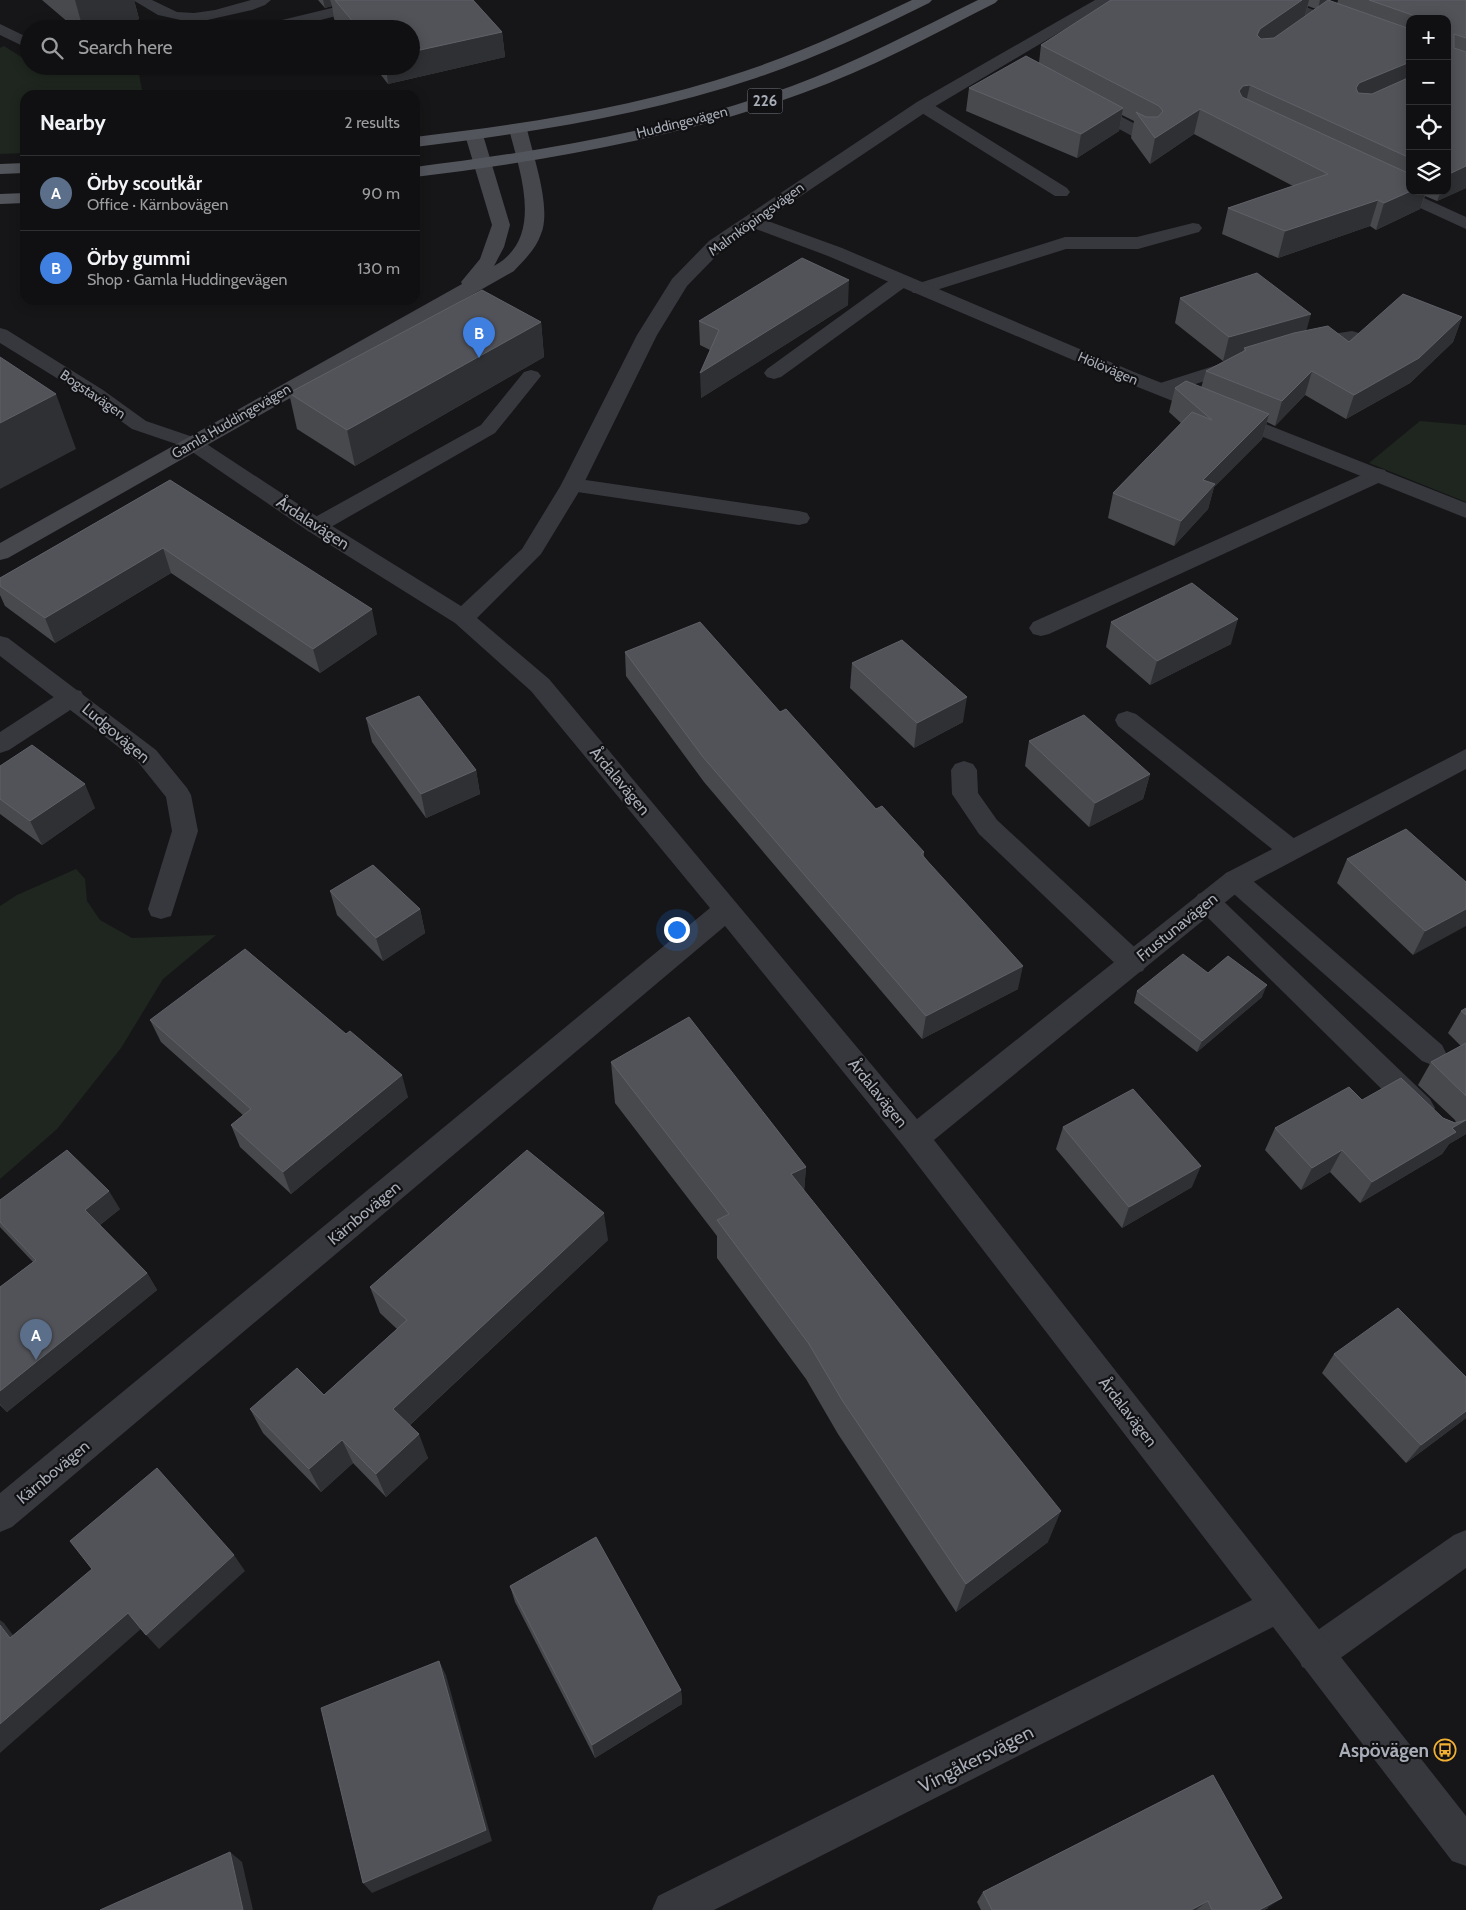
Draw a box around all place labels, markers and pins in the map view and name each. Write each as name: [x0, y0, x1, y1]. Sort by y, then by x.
pin: B: [463, 317, 495, 358]
pin: A: [20, 1319, 52, 1360]
bus stop icon: Aspövägen: [1433, 1738, 1457, 1762]
place label: Aspövägen: [1339, 1739, 1429, 1762]

